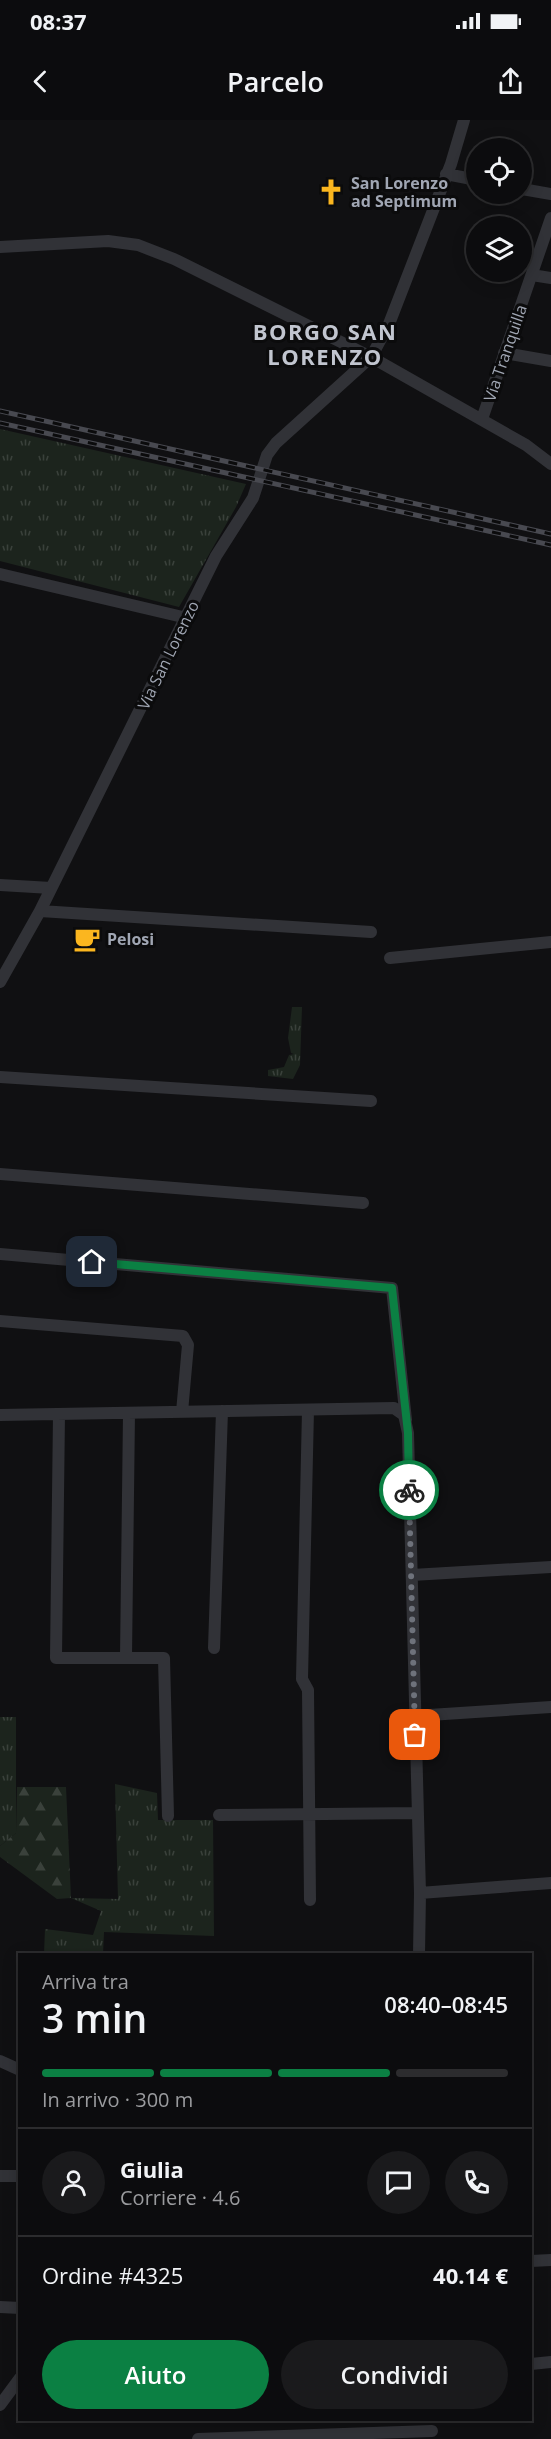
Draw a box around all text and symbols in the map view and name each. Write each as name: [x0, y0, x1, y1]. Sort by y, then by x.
text: 08:37: [30, 6, 87, 36]
text: Parcelo: [227, 63, 324, 100]
icon: back: [24, 65, 57, 98]
icon: share: [494, 65, 527, 98]
map controls: [466, 138, 532, 282]
button: locate: [466, 138, 532, 204]
place label: San Lorenzo ad Septimum: [351, 172, 457, 212]
church icon: San Lorenzo ad Septimum: [316, 177, 346, 207]
button: layers: [466, 216, 532, 282]
street label: Via Tranquilla: [478, 302, 532, 404]
district label: BORGO SAN LORENZO: [253, 316, 397, 371]
street label: Via San Lorenzo: [132, 597, 204, 713]
cafe icon: Pelosi: [72, 924, 102, 954]
place label: Pelosi: [107, 928, 154, 950]
pin: [66, 1236, 117, 1287]
icon: home: [75, 1245, 108, 1278]
courier: [379, 1460, 439, 1520]
icon: bike: [393, 1474, 426, 1507]
pin: [389, 1709, 440, 1760]
icon: bag: [398, 1718, 431, 1751]
text: Arriva tra: [42, 1968, 129, 1995]
text: 08:40–08:45: [384, 1989, 508, 2019]
text: 3 min: [42, 1991, 147, 2044]
text: In arrivo · 300 m: [42, 2086, 193, 2113]
button: person: [42, 2151, 105, 2214]
button: chat: [367, 2151, 430, 2214]
button: phone: [445, 2151, 508, 2214]
text: Giulia: [120, 2154, 184, 2184]
text: Corriere · 4.6: [120, 2184, 240, 2211]
text: Ordine #4325: [42, 2260, 183, 2290]
text: 40.14 €: [433, 2260, 508, 2290]
button: Aiuto: [42, 2340, 269, 2409]
button: Condividi: [281, 2340, 508, 2409]

